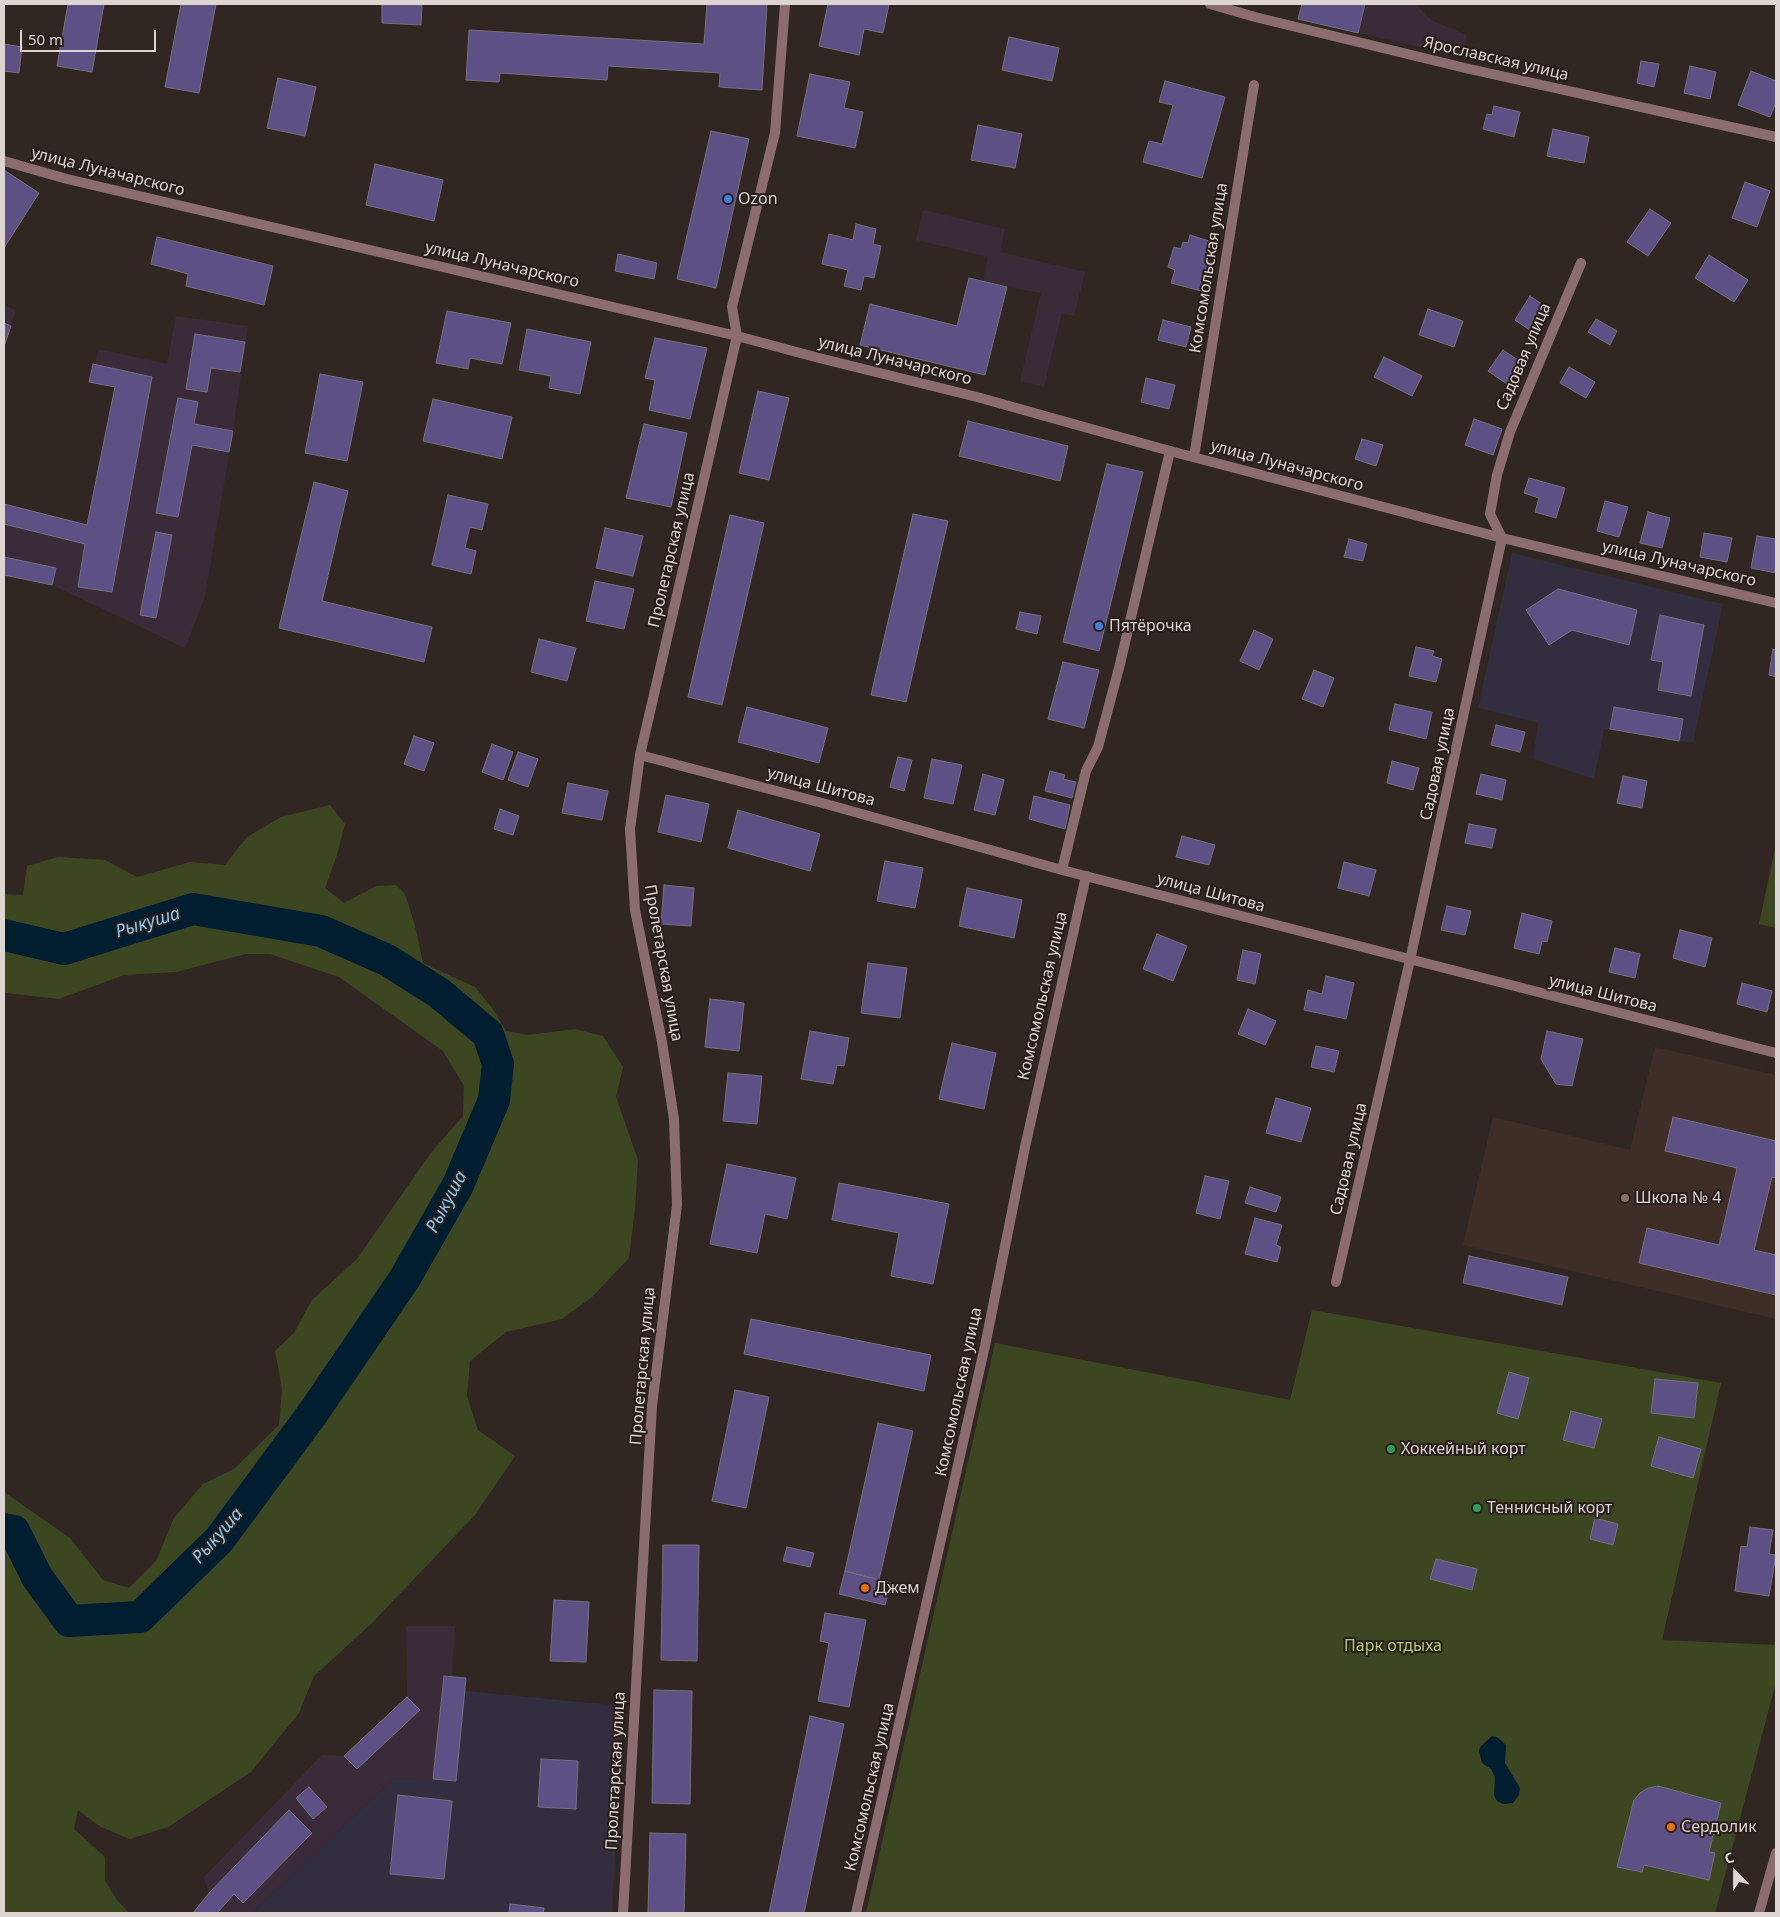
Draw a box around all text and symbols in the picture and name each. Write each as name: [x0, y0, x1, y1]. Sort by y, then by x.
scale bar: [22, 20, 159, 52]
text: 50 m: [28, 29, 63, 49]
street label: Ярославская улица: [1422, 33, 1570, 85]
street label: улица Луначарского: [29, 144, 187, 200]
street label: Комсомольская улица: [1186, 181, 1232, 355]
place label: Ozon: [738, 189, 778, 209]
marker: Ozon: [722, 193, 734, 205]
street label: улица Луначарского: [423, 238, 581, 292]
street label: Садовая улица: [1493, 300, 1555, 414]
street label: улица Луначарского: [816, 333, 974, 389]
street label: улица Луначарского: [1208, 436, 1366, 496]
street label: Пролетарская улица: [645, 470, 699, 630]
street label: улица Луначарского: [1600, 537, 1758, 591]
place label: Пятёрочка: [1109, 616, 1192, 636]
marker: Пятёрочка: [1093, 620, 1105, 632]
street label: Садовая улица: [1417, 706, 1459, 822]
street label: улица Шитова: [765, 763, 877, 811]
street label: улица Шитова: [1155, 869, 1267, 917]
street label: Пролетарская улица: [640, 883, 686, 1043]
water label: Рыкуша: [113, 903, 183, 943]
street label: Комсомольская улица: [1014, 910, 1072, 1082]
street label: улица Шитова: [1547, 971, 1659, 1017]
street label: Садовая улица: [1327, 1101, 1371, 1217]
water label: Рыкуша: [422, 1168, 472, 1236]
place label: Школа № 4: [1635, 1188, 1721, 1208]
marker: Школа № 4: [1619, 1192, 1631, 1204]
street label: Пролетарская улица: [627, 1286, 659, 1446]
street label: Комсомольская улица: [932, 1306, 986, 1478]
place label: Хоккейный корт: [1401, 1439, 1526, 1459]
marker: Хоккейный корт: [1385, 1443, 1397, 1455]
place label: Теннисный корт: [1487, 1498, 1612, 1518]
marker: Теннисный корт: [1471, 1502, 1483, 1514]
water label: Рыкуша: [188, 1504, 248, 1568]
place label: Джем: [875, 1578, 920, 1598]
marker: Джем: [859, 1582, 871, 1594]
park label: Парк отдыха: [1344, 1636, 1442, 1656]
street label: Пролетарская улица: [602, 1691, 630, 1851]
street label: Комсомольская улица: [841, 1701, 899, 1873]
place label: Сердолик: [1681, 1817, 1757, 1837]
marker: Сердолик: [1665, 1821, 1677, 1833]
north arrow: [1710, 1847, 1760, 1897]
text: С: [1721, 1847, 1737, 1868]

